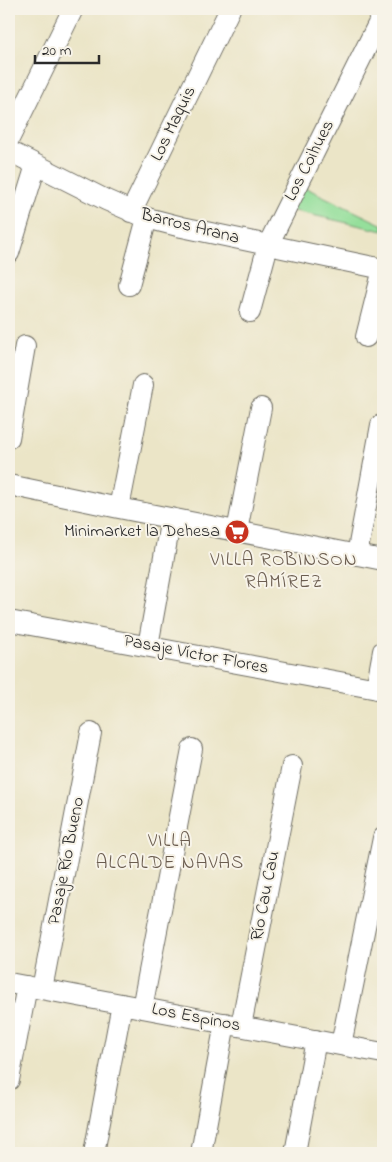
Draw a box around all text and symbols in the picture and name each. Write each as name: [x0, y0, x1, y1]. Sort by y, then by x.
scale bar: [35, 32, 99, 64]
text: 20 m: [42, 40, 72, 62]
street label: Los Maquis: [145, 82, 203, 166]
street label: Los Coihues: [278, 116, 342, 206]
street label: Barros Arana: [137, 202, 242, 252]
place label: Minimarket la Dehesa: [64, 519, 220, 545]
supermarket icon: Minimarket la Dehesa: [224, 519, 250, 545]
district label: VILLA ROBINSON RAMÍREZ: [209, 547, 358, 596]
street label: Pasaje Víctor Flores: [121, 628, 271, 682]
street label: Pasaje Río Bueno: [42, 795, 92, 927]
district label: VILLA ALCALDE NAVAS: [96, 828, 244, 877]
street label: Río Cau Cau: [245, 849, 287, 943]
street label: Los Espinos: [149, 997, 243, 1039]

